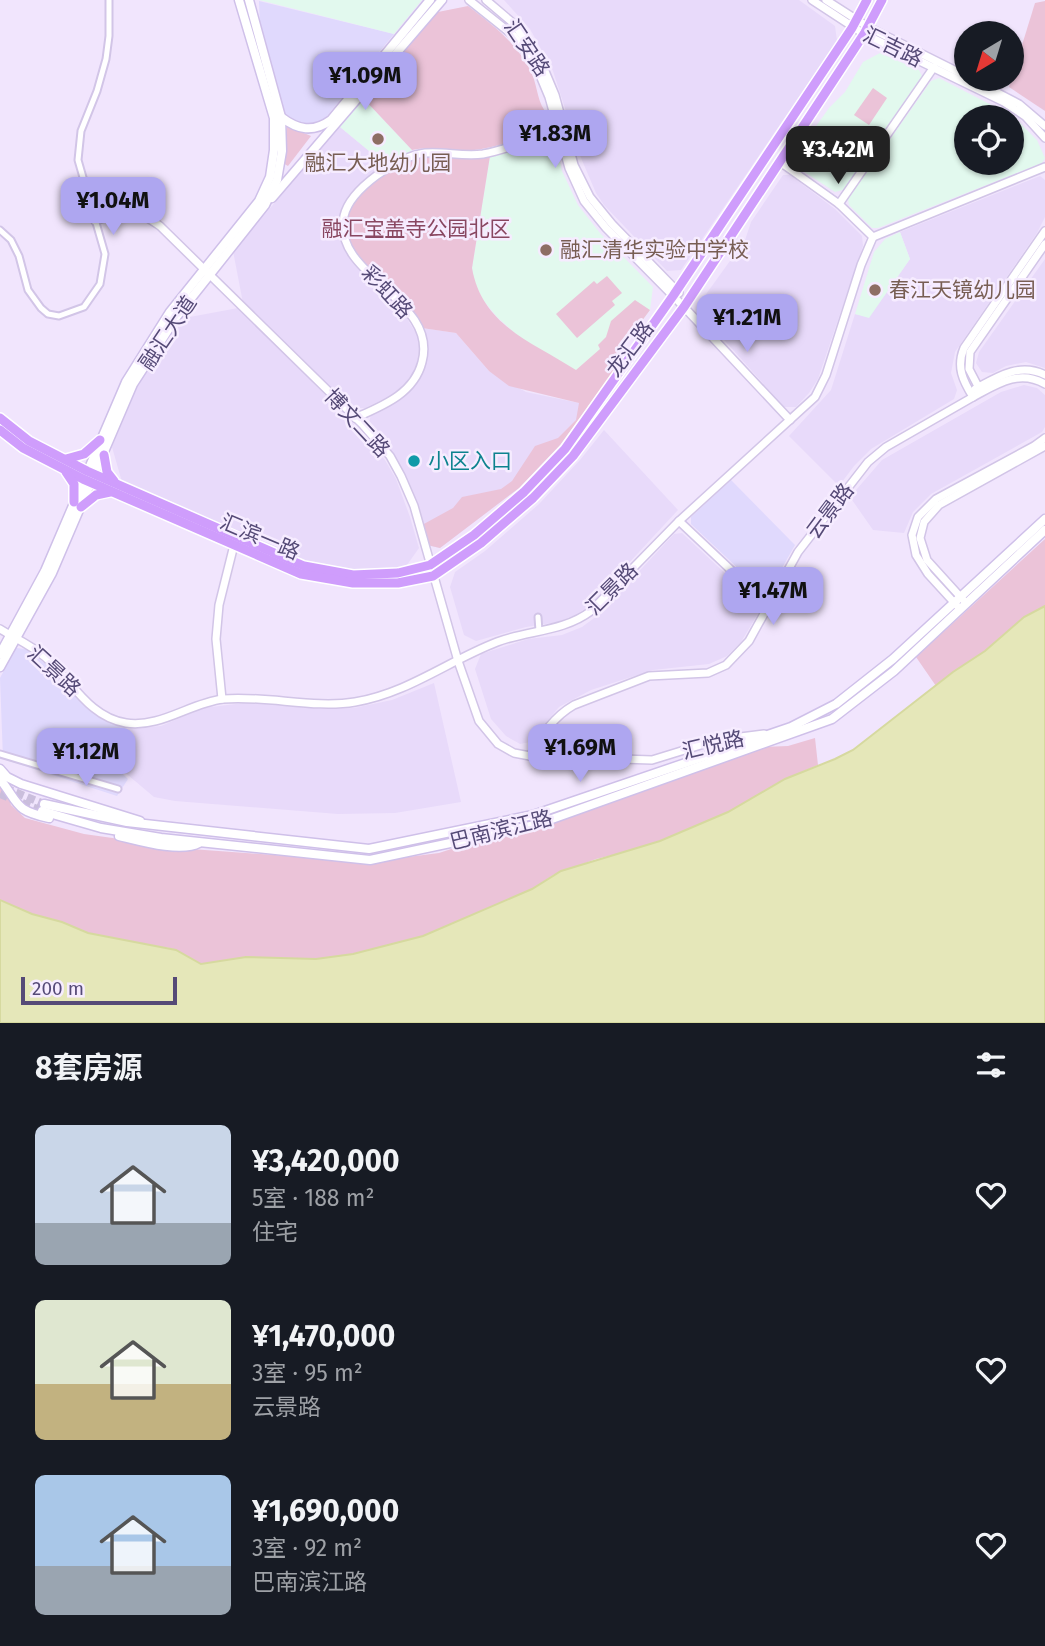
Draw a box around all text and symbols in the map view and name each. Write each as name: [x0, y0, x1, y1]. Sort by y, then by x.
street label: 汇安路: [499, 15, 555, 81]
north arrow: [954, 21, 1024, 91]
map controls: [954, 21, 1024, 175]
street label: 汇吉路: [859, 22, 927, 72]
pin: ¥1.09M: [308, 52, 422, 112]
text: ¥1.09M: [329, 61, 401, 89]
button: locate: [954, 105, 1024, 175]
pin: ¥1.83M: [498, 110, 612, 170]
text: ¥1.83M: [519, 119, 591, 147]
pin: ¥3.42M: [781, 127, 895, 186]
marker: 融汇大地幼儿园: [370, 131, 386, 147]
text: ¥3.42M: [802, 135, 874, 163]
place label: 融汇大地幼儿园: [305, 150, 452, 176]
pin: ¥1.04M: [56, 177, 170, 237]
text: ¥1.04M: [77, 186, 149, 214]
park label: 融汇宝盖寺公园北区: [322, 216, 511, 242]
place label: 融汇清华实验中学校: [560, 237, 749, 263]
marker: 融汇清华实验中学校: [538, 242, 554, 258]
street label: 彩虹路: [356, 260, 418, 324]
place label: 春江天镜幼儿园: [889, 277, 1036, 303]
marker: 春江天镜幼儿园: [867, 282, 883, 298]
street label: 融汇大道: [134, 291, 202, 375]
pin: ¥1.21M: [690, 294, 804, 354]
text: ¥1.21M: [713, 303, 781, 331]
street label: 龙汇路: [601, 316, 659, 382]
street label: 博文二路: [319, 383, 395, 463]
place label: 小区入口: [428, 448, 512, 474]
marker: 小区入口: [406, 453, 422, 469]
street label: 云景路: [801, 478, 859, 544]
street label: 汇滨一路: [216, 509, 304, 565]
street label: 汇景路: [581, 558, 643, 620]
pin: ¥1.47M: [716, 568, 830, 627]
text: ¥1.47M: [738, 576, 808, 604]
street label: 汇景路: [22, 640, 86, 702]
pin: ¥1.69M: [523, 724, 637, 784]
street label: 汇悦路: [679, 725, 747, 765]
pin: ¥1.12M: [29, 728, 143, 788]
text: ¥1.69M: [544, 733, 616, 761]
text: ¥1.12M: [53, 737, 119, 765]
street label: 巴南滨江路: [447, 805, 555, 855]
scale bar: [21, 974, 177, 1006]
text: 200 m: [32, 977, 84, 1000]
icon: filters: [972, 1046, 1010, 1084]
text: 8套房源: [35, 1050, 142, 1086]
text: ¥3,420,000: [252, 1143, 400, 1179]
icon: home: [91, 1153, 175, 1237]
icon: heart: [972, 1176, 1010, 1214]
text: 5室 · 188 m²: [252, 1184, 374, 1212]
text: 住宅: [252, 1218, 298, 1246]
text: ¥1,470,000: [252, 1318, 395, 1354]
icon: home: [91, 1328, 175, 1412]
icon: heart: [972, 1351, 1010, 1389]
text: 3室 · 95 m²: [252, 1359, 363, 1387]
text: 云景路: [252, 1393, 321, 1421]
text: ¥1,690,000: [252, 1493, 399, 1529]
icon: home: [91, 1503, 175, 1587]
icon: heart: [972, 1526, 1010, 1564]
text: 3室 · 92 m²: [252, 1534, 362, 1562]
text: 巴南滨江路: [252, 1568, 367, 1596]

